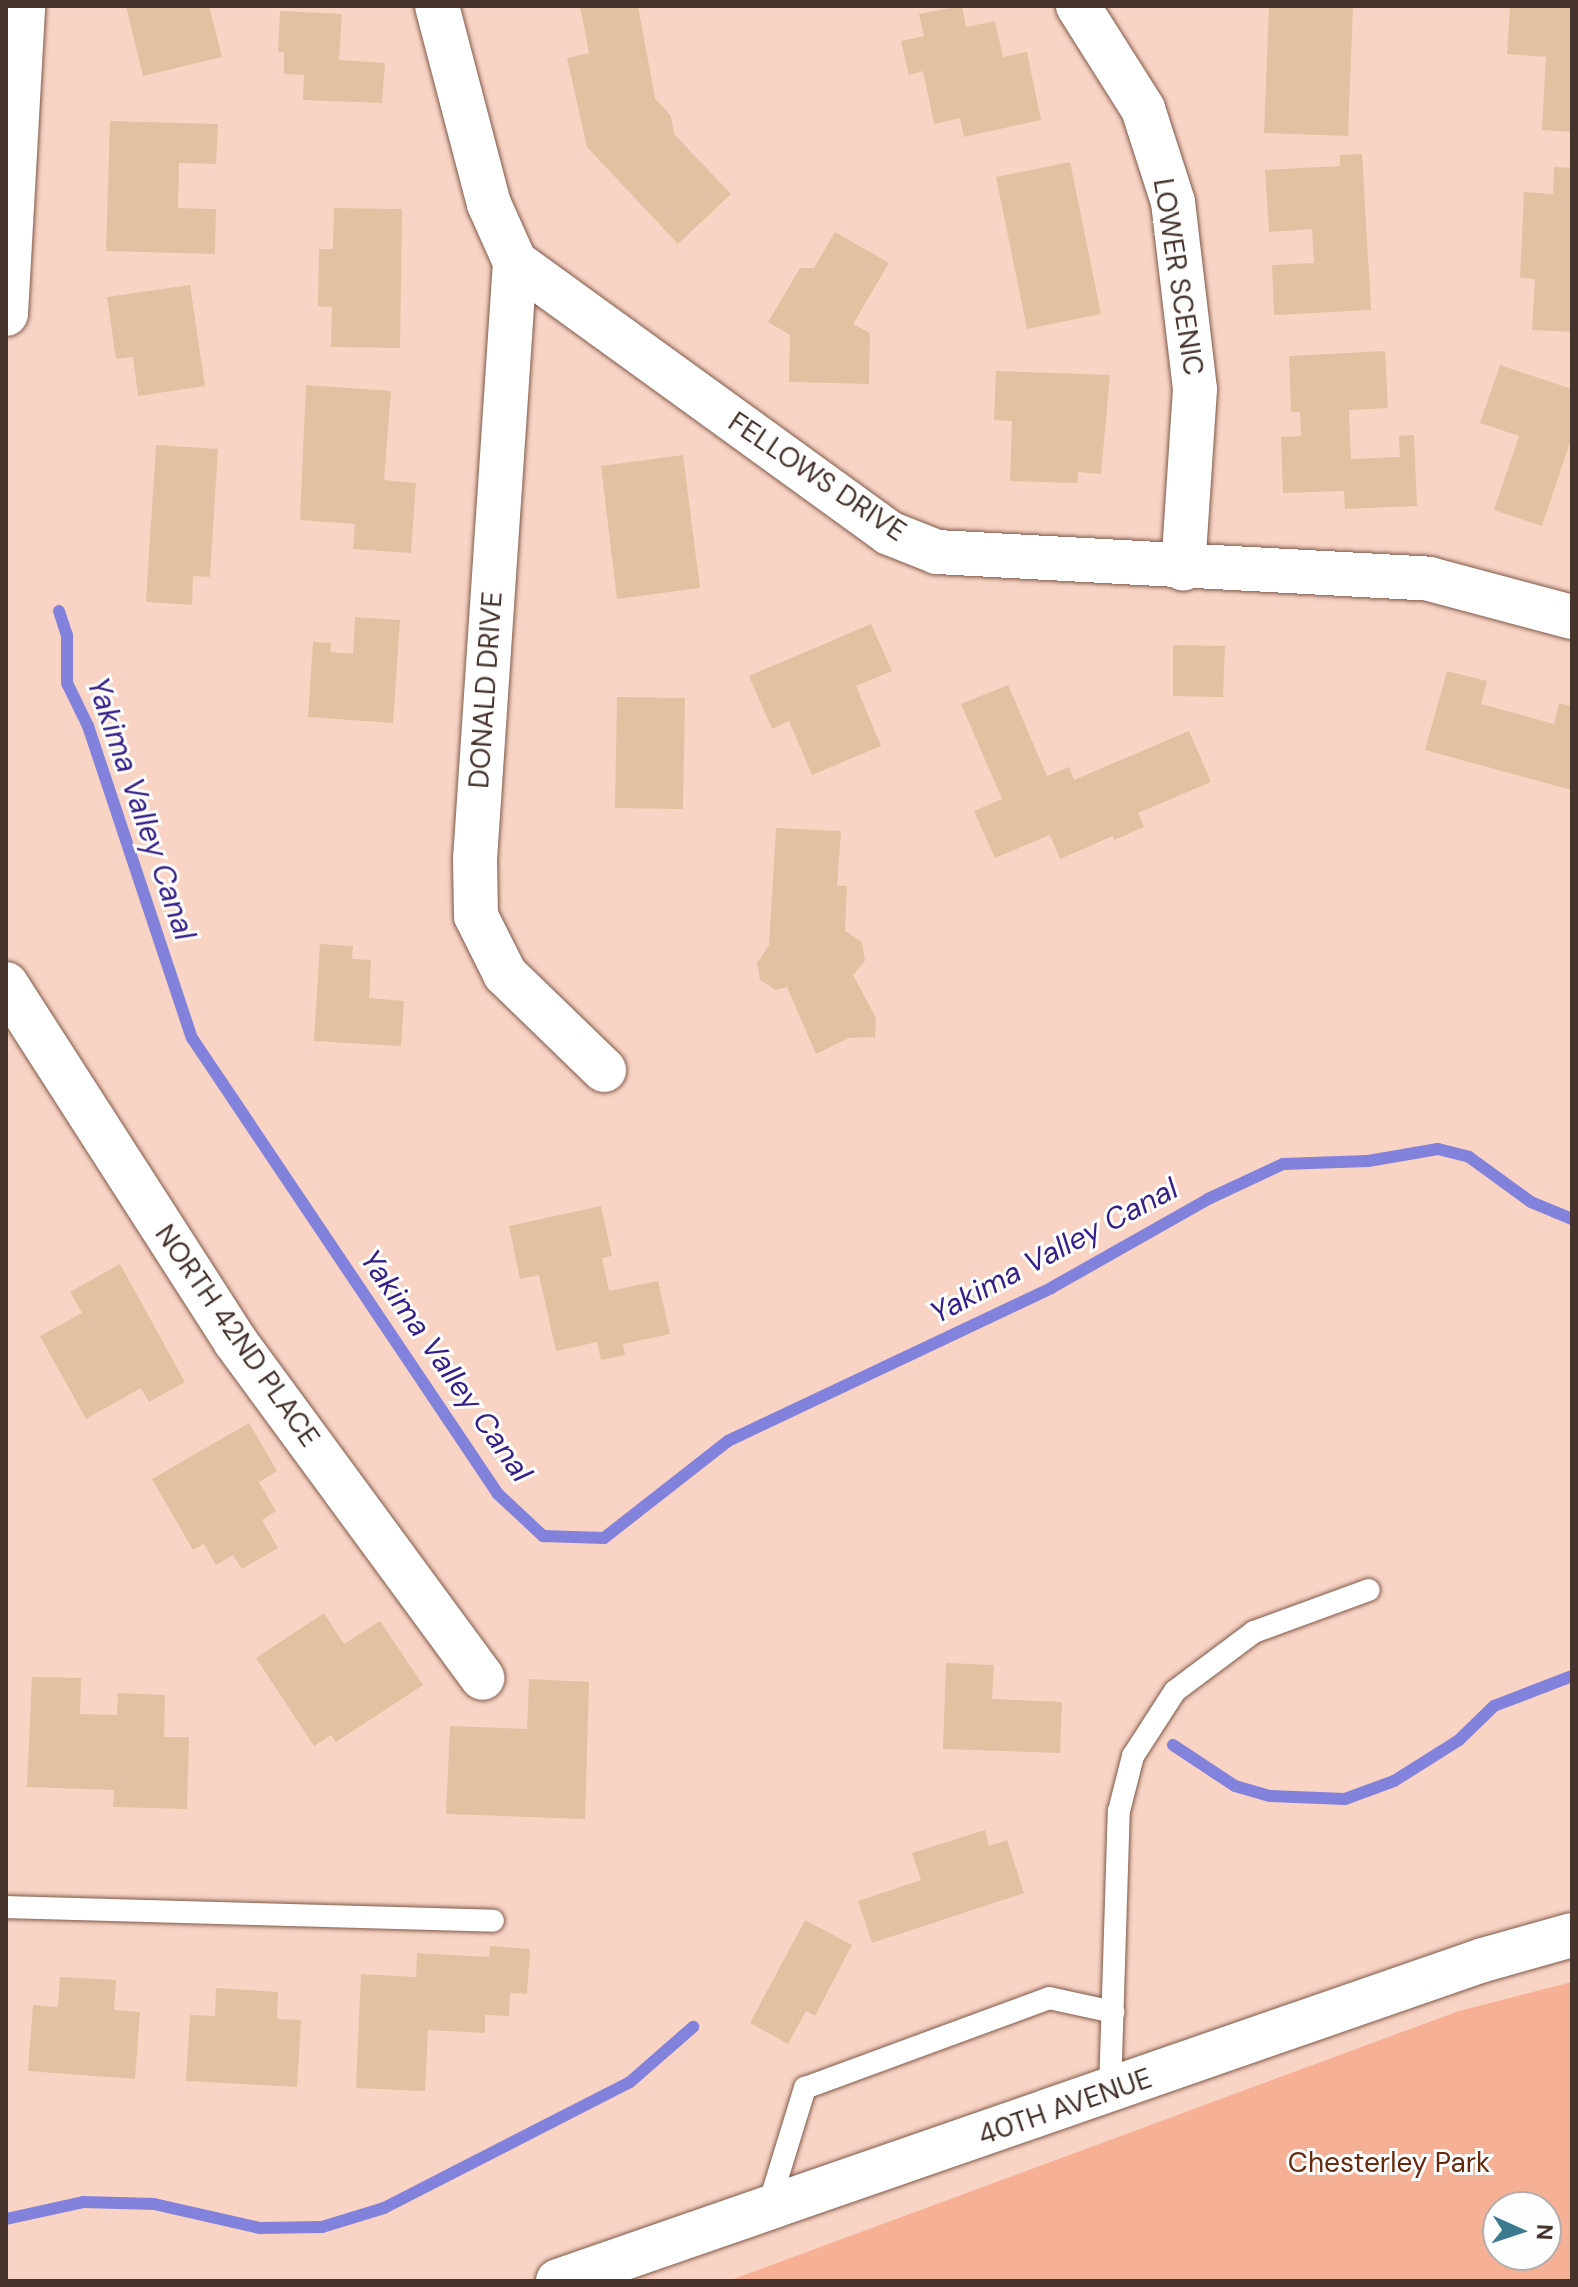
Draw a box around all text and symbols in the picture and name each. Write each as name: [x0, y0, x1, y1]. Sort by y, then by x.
street label: LOWER SCENIC: [1146, 176, 1210, 378]
street label: FELLOWS DRIVE: [722, 405, 912, 549]
street label: DONALD DRIVE: [462, 590, 510, 790]
water label: Yakima Valley Canal: [79, 673, 203, 945]
water label: Yakima Valley Canal: [924, 1170, 1184, 1332]
street label: NORTH 42ND PLACE: [148, 1218, 326, 1454]
water label: Yakima Valley Canal: [352, 1243, 540, 1489]
street label: 40TH AVENUE: [974, 2062, 1156, 2152]
park label: Chesterley Park: [1288, 2146, 1490, 2180]
north arrow: [1482, 2191, 1562, 2271]
text: N: [1530, 2223, 1559, 2241]

